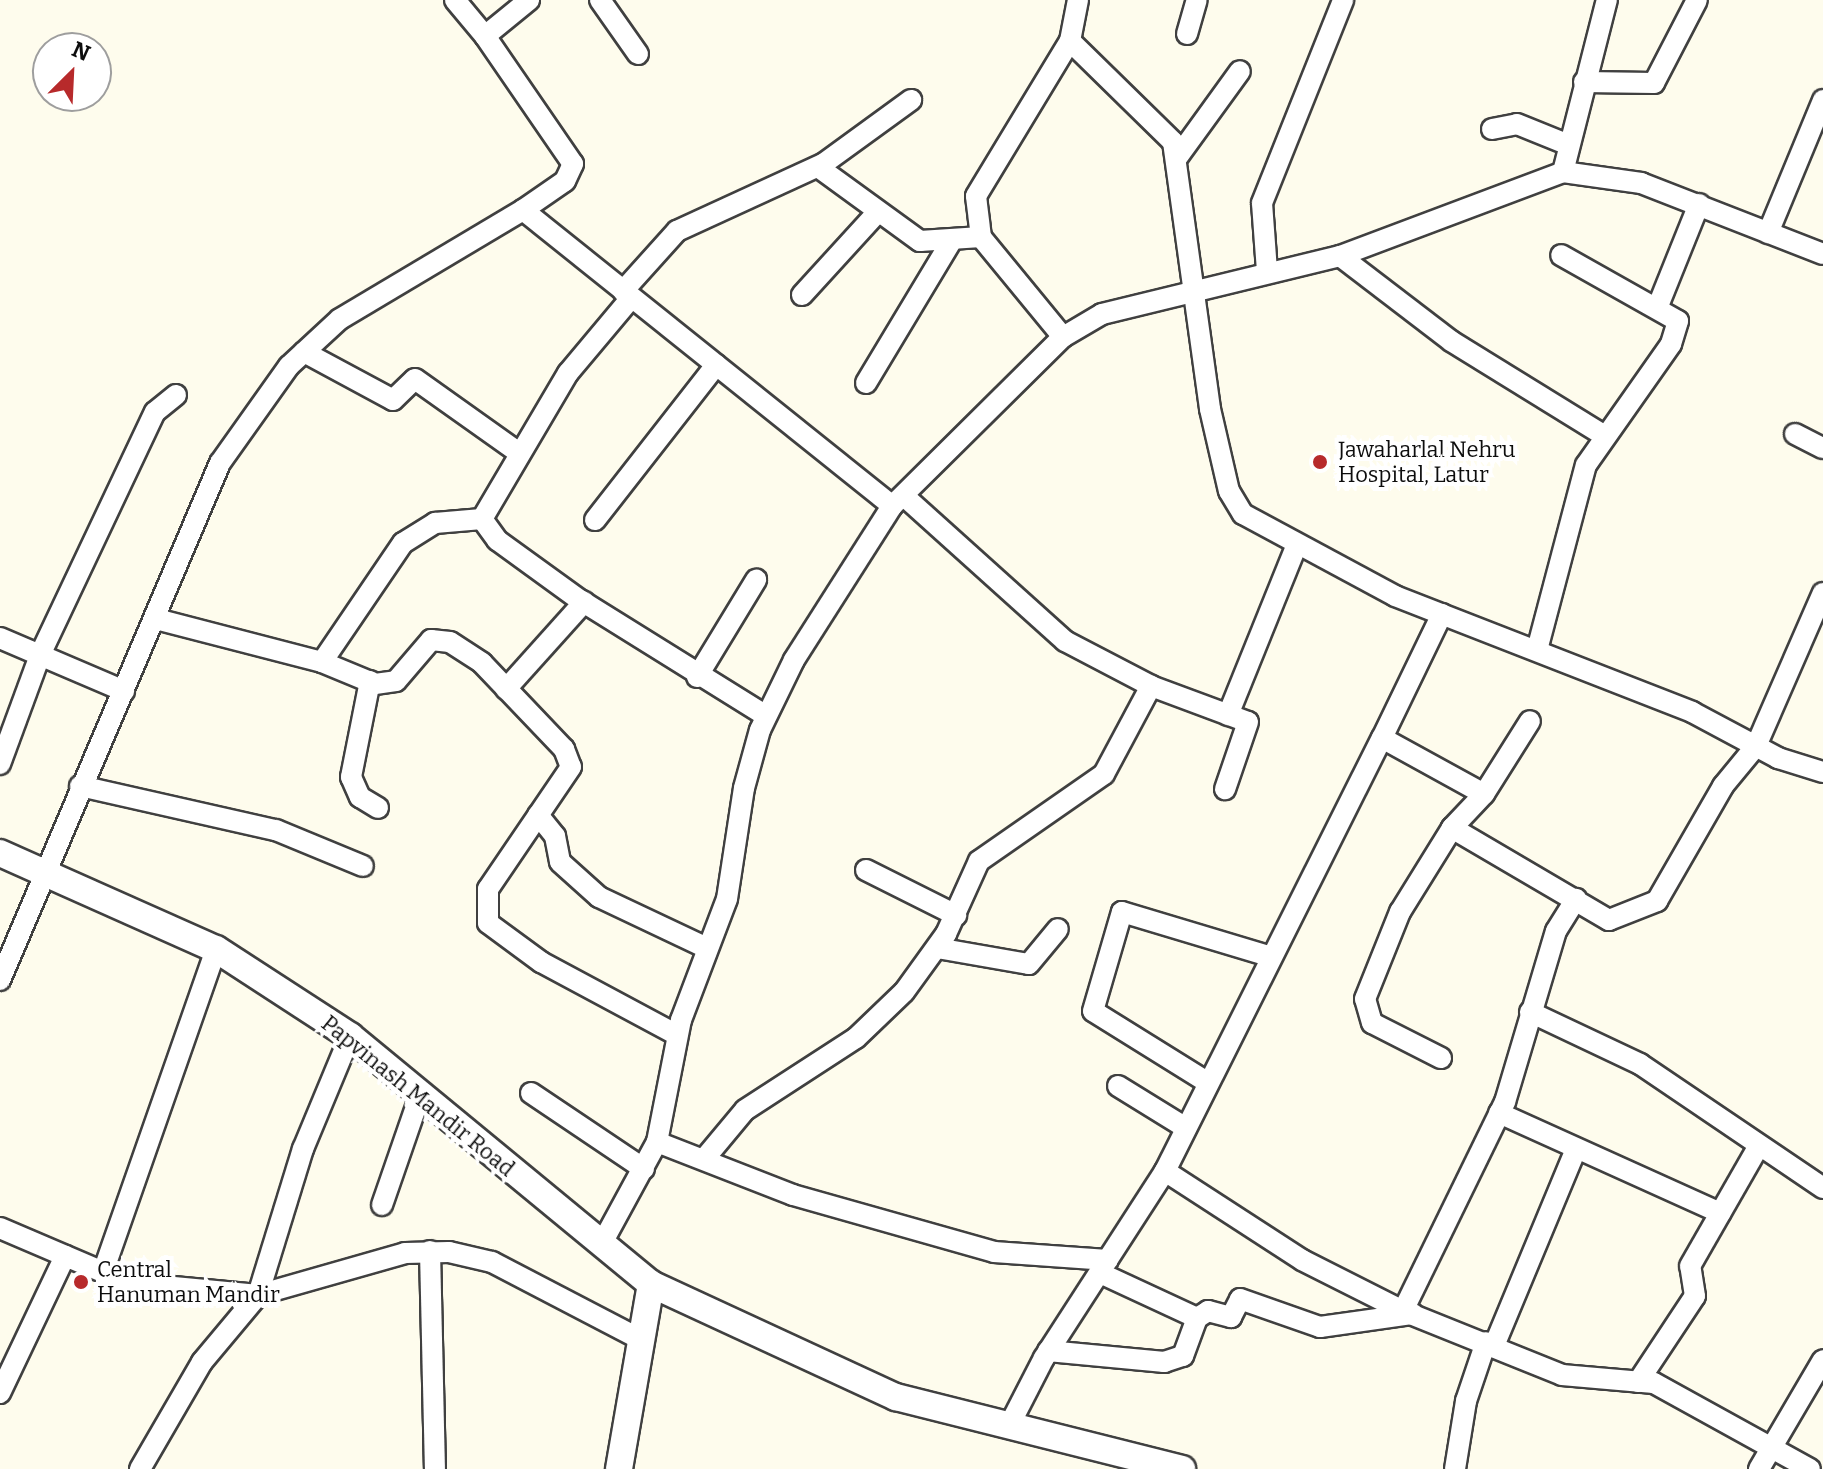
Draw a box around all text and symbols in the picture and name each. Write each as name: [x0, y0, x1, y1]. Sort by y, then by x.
north arrow: [32, 32, 112, 112]
text: N: [68, 36, 94, 67]
place label: Jawaharlal Nehru Hospital, Latur: [1338, 436, 1515, 488]
marker: Jawaharlal Nehru Hospital, Latur: [1309, 451, 1331, 473]
street label: Papvinash Mandir Road: [316, 1010, 520, 1182]
place label: Central Hanuman Mandir: [97, 1256, 280, 1308]
marker: Central Hanuman Mandir: [72, 1273, 90, 1291]

